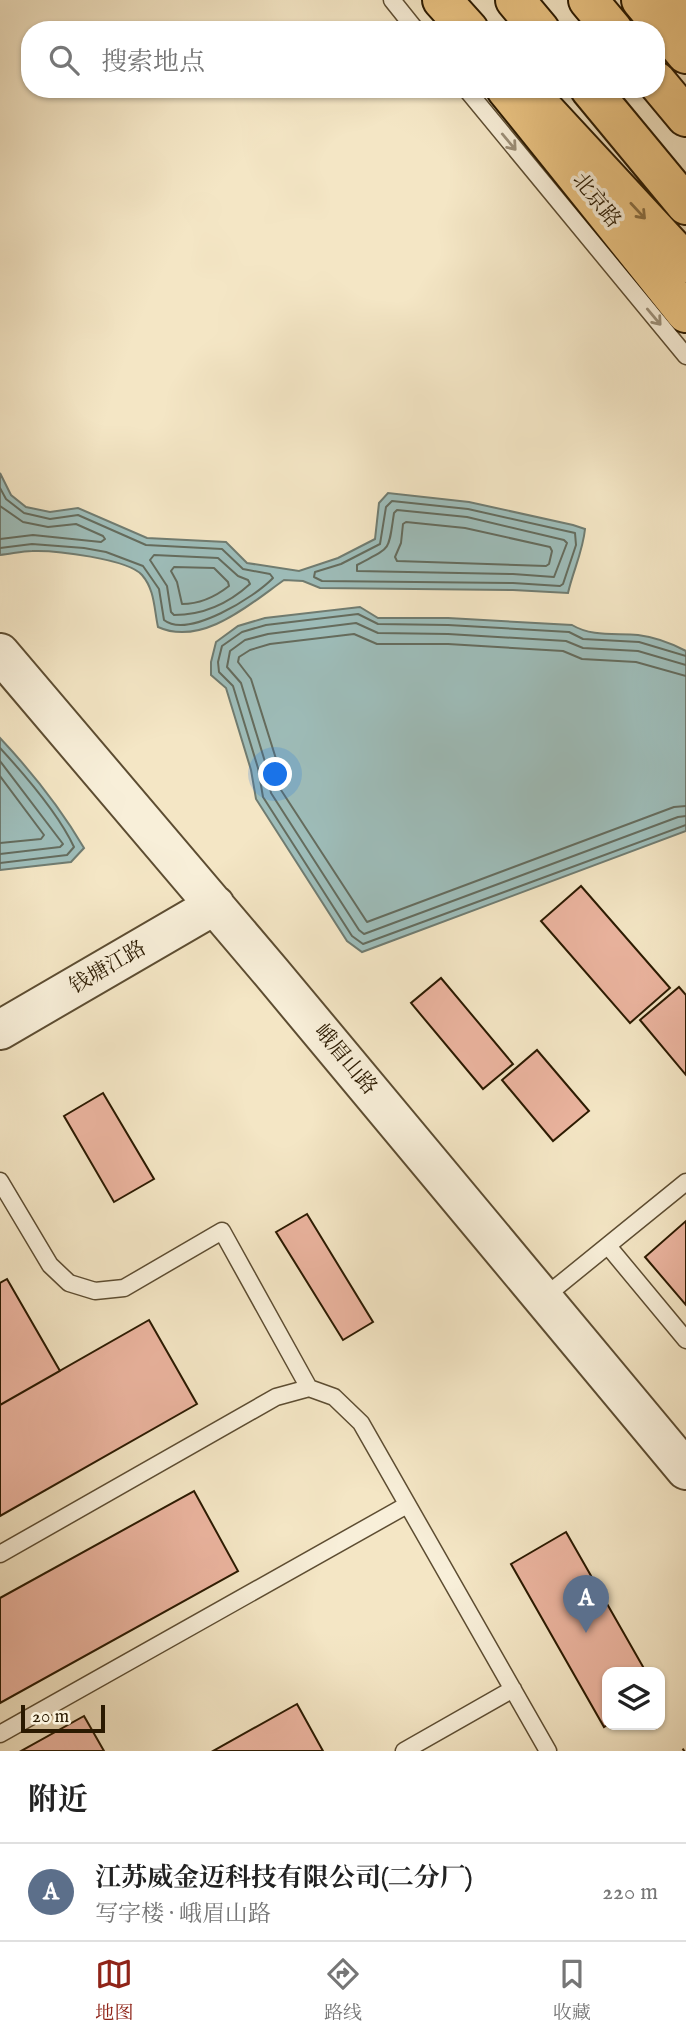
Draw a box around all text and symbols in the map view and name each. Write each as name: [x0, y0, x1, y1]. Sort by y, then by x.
search box: [21, 21, 665, 98]
icon: search: [45, 41, 83, 79]
text: 搜索地点: [101, 46, 205, 79]
one-way arrow: [501, 132, 517, 150]
street label: 北京路: [566, 168, 626, 234]
one-way arrow: [630, 202, 647, 219]
one-way arrow: [646, 308, 662, 326]
your location: [258, 757, 292, 791]
street label: 钱塘江路: [65, 935, 151, 1001]
street label: 峨眉山路: [308, 1019, 382, 1101]
pin: A: [563, 1575, 609, 1633]
map controls: [602, 1667, 665, 1730]
button: layers: [602, 1667, 665, 1730]
scale bar: [21, 1702, 105, 1734]
text: 20 m: [32, 1705, 69, 1729]
text: 附近: [28, 1782, 88, 1820]
text: 江苏威金迈科技有限公司(二分厂): [95, 1862, 472, 1895]
text: A: [43, 1878, 59, 1907]
text: 220 m: [602, 1878, 658, 1907]
text: 写字楼 · 峨眉山路: [95, 1900, 271, 1929]
tab: 地图: [95, 1955, 133, 2026]
tab: 路线: [324, 1955, 362, 2026]
tab: 收藏: [553, 1955, 591, 2026]

